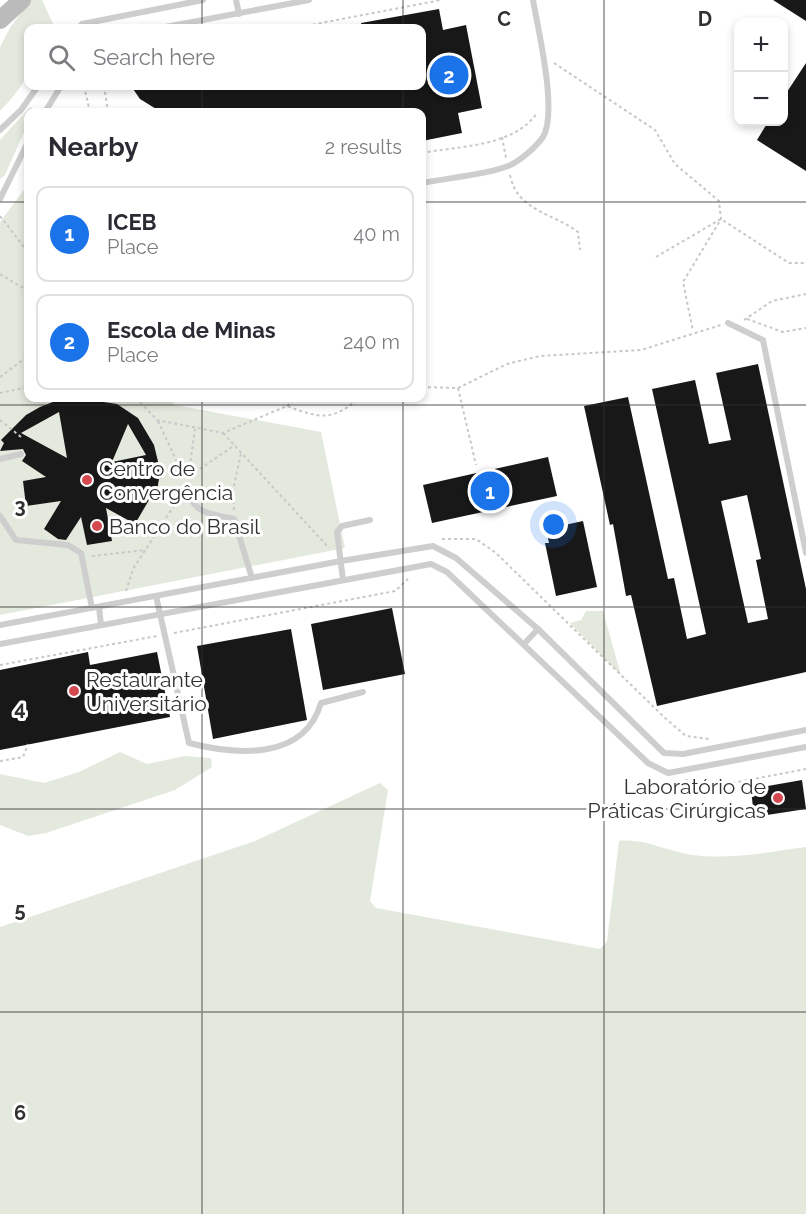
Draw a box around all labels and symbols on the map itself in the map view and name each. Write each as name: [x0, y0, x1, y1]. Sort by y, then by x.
text: C: [497, 7, 511, 31]
text: D: [698, 7, 712, 31]
pin: 2: [430, 52, 468, 98]
place label: Centro de Convergência: [99, 456, 233, 505]
pin: 1: [470, 468, 510, 514]
marker: Centro de Convergência: [80, 473, 94, 487]
text: 3: [14, 494, 26, 518]
your location: [539, 510, 568, 539]
place label: Banco do Brasil: [109, 514, 260, 539]
marker: Banco do Brasil: [90, 519, 104, 533]
place label: Restaurante Universitário: [86, 667, 207, 716]
marker: Restaurante Universitário: [67, 684, 81, 698]
text: 4: [14, 696, 26, 720]
place label: Laboratório de Práticas Cirúrgicas: [588, 774, 766, 823]
marker: Laboratório de Práticas Cirúrgicas: [771, 791, 785, 805]
text: 5: [14, 898, 26, 922]
text: 6: [14, 1101, 26, 1125]

